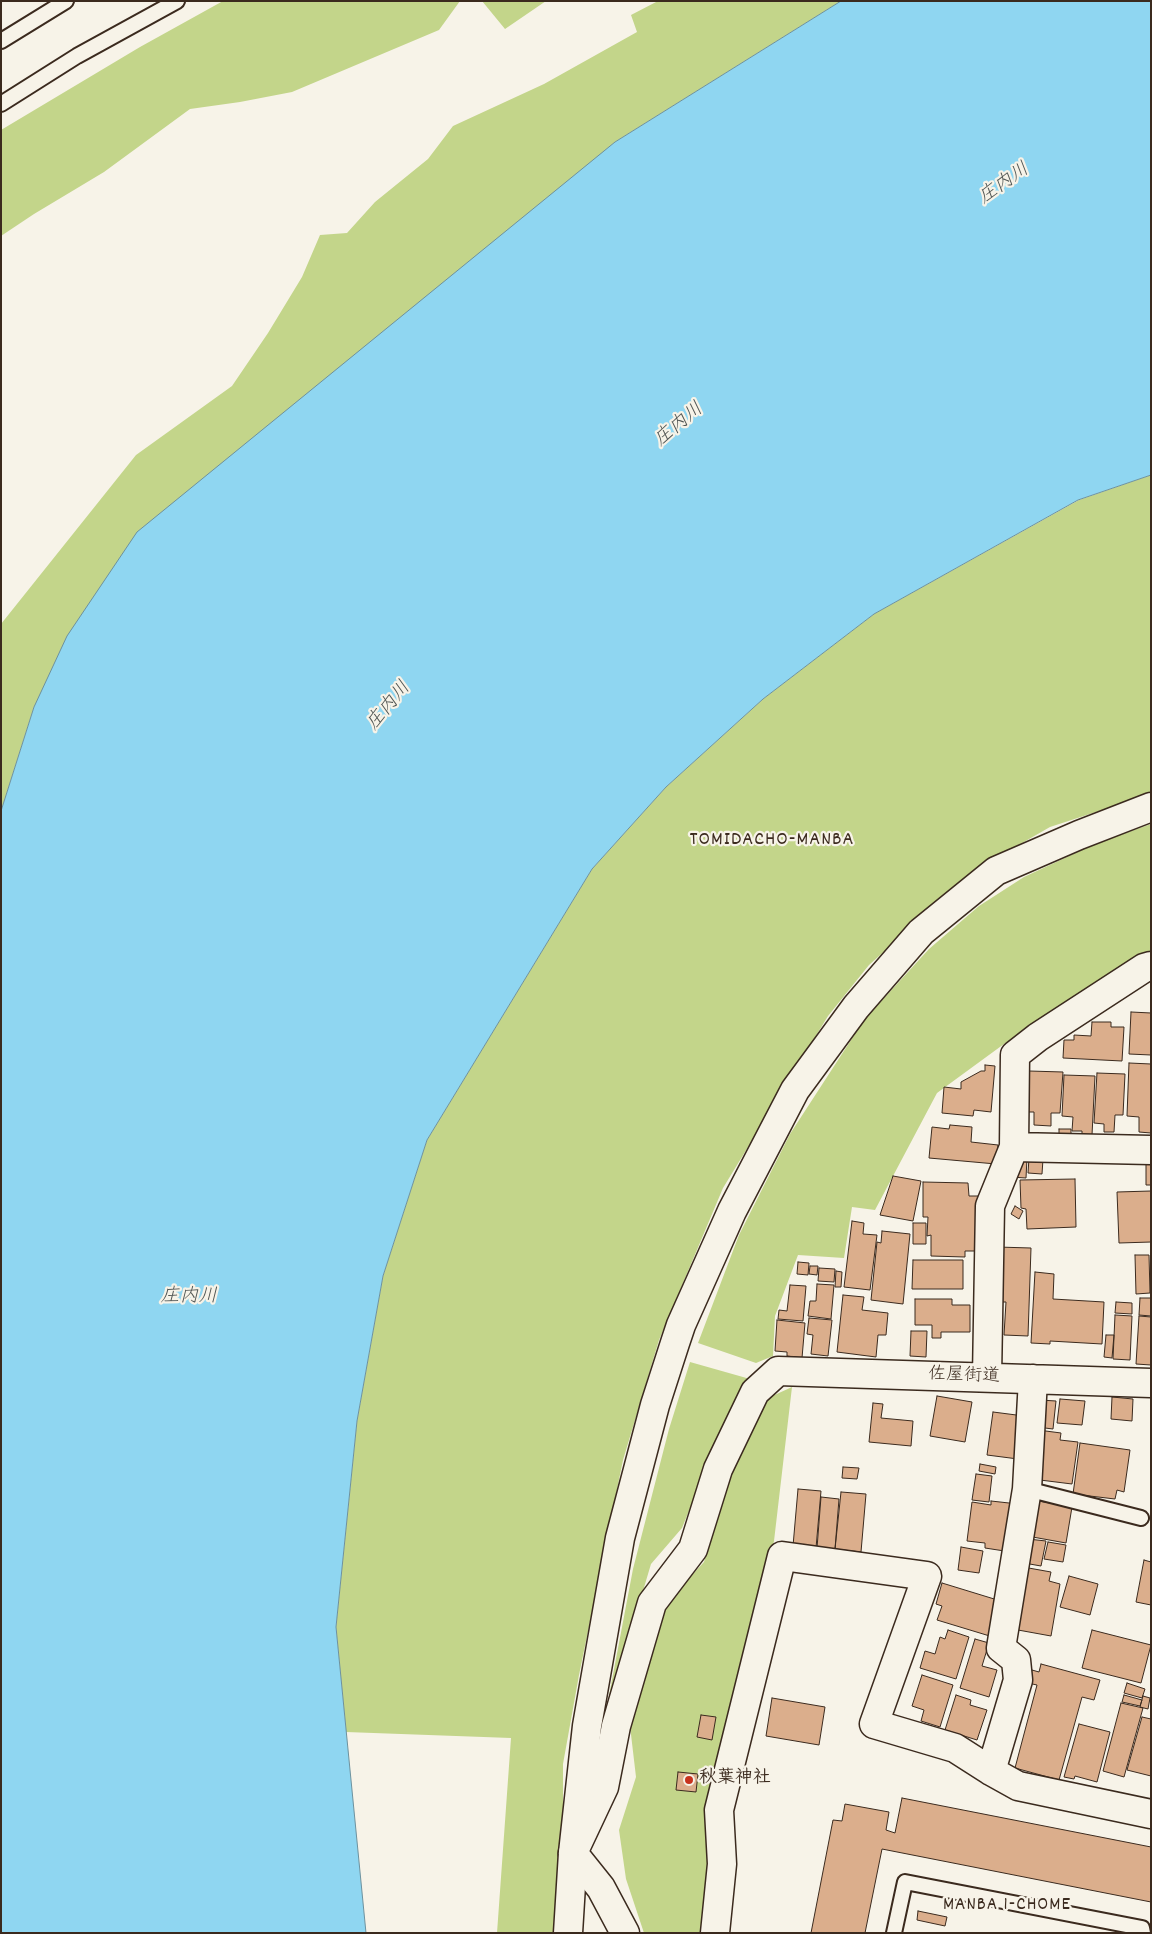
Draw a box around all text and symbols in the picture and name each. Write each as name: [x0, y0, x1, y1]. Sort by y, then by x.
water label: 庄内川: [975, 159, 1035, 211]
water label: 庄内川: [651, 399, 709, 453]
water label: 庄内川: [363, 678, 417, 736]
district label: TOMIDACHO-MANBA: [688, 829, 856, 853]
water label: 庄内川: [161, 1287, 217, 1309]
street label: 佐屋街道: [928, 1365, 1000, 1389]
place label: 秋葉神社: [699, 1769, 771, 1791]
marker: 秋葉神社: [683, 1774, 695, 1786]
district label: MANBA 1-CHOME: [941, 1895, 1073, 1917]

